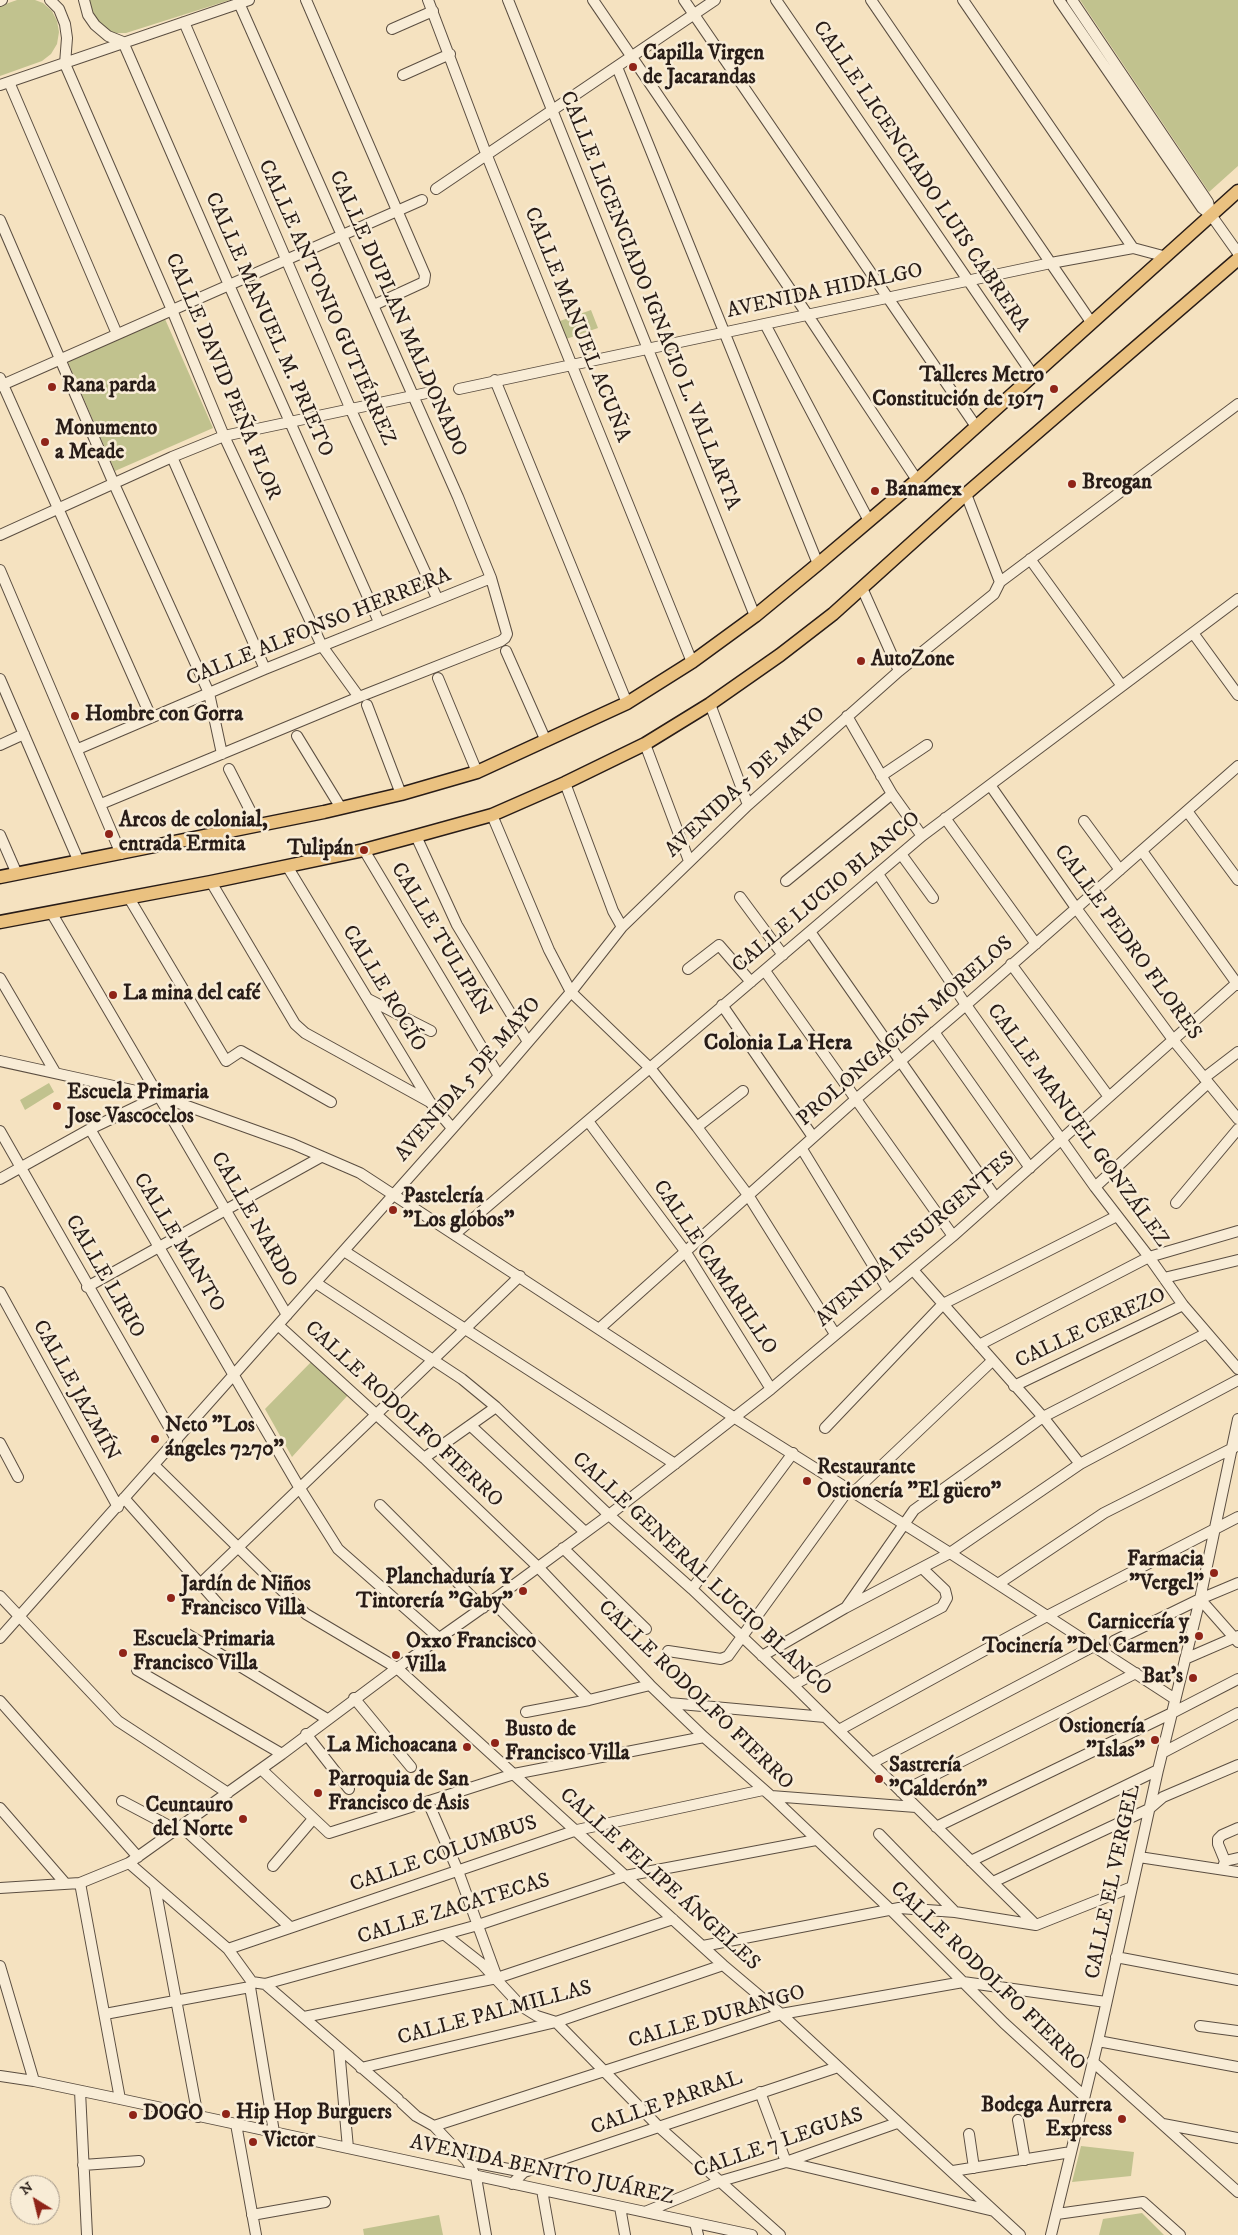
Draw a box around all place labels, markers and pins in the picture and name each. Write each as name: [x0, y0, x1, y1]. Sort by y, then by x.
place label: Capilla Virgen de Jacarandas: [643, 42, 764, 92]
marker: Capilla Virgen de Jacarandas: [627, 61, 639, 73]
place label: Talleres Metro Constitución de 1917: [872, 364, 1044, 414]
place label: Rana parda: [62, 374, 156, 400]
marker: Rana parda: [46, 381, 58, 393]
marker: Talleres Metro Constitución de 1917: [1048, 383, 1060, 395]
place label: Monumento a Meade: [55, 417, 157, 467]
marker: Monumento a Meade: [39, 436, 51, 448]
place label: Breogan: [1082, 471, 1152, 497]
place label: Banamex: [885, 478, 962, 504]
marker: Breogan: [1066, 478, 1078, 490]
marker: Banamex: [869, 485, 881, 497]
place label: AutoZone: [871, 648, 955, 674]
marker: AutoZone: [855, 655, 867, 667]
place label: Hombre con Gorra: [85, 703, 243, 729]
marker: Hombre con Gorra: [69, 710, 81, 722]
place label: Arcos de colonial, entrada Ermita: [119, 809, 268, 859]
marker: Arcos de colonial, entrada Ermita: [103, 828, 115, 840]
place label: Tulipán: [287, 837, 354, 863]
marker: Tulipán: [358, 844, 370, 856]
place label: La mina del café: [123, 982, 260, 1008]
marker: La mina del café: [107, 989, 119, 1001]
place label: Escuela Primaria Jose Vascocelos: [67, 1081, 209, 1131]
marker: Escuela Primaria Jose Vascocelos: [51, 1100, 63, 1112]
place label: Pastelería "Los globos": [403, 1185, 514, 1235]
marker: Pastelería "Los globos": [387, 1204, 399, 1216]
place label: Neto "Los ángeles 7270": [165, 1414, 284, 1464]
marker: Neto "Los ángeles 7270": [149, 1433, 161, 1445]
place label: Restaurante Ostionería "El güero": [817, 1456, 1001, 1506]
marker: Restaurante Ostionería "El güero": [801, 1475, 813, 1487]
place label: Farmacia "Vergel": [1127, 1548, 1204, 1598]
place label: Planchaduría Y Tintorería "Gaby": [356, 1566, 513, 1616]
marker: Farmacia "Vergel": [1208, 1567, 1220, 1579]
place label: Jardín de Niños Francisco Villa: [181, 1573, 311, 1623]
marker: Planchaduría Y Tintorería "Gaby": [517, 1585, 529, 1597]
marker: Jardín de Niños Francisco Villa: [165, 1592, 177, 1604]
place label: Carnicería y Tocinería "Del Carmen": [982, 1611, 1189, 1661]
place label: Escuela Primaria Francisco Villa: [133, 1628, 275, 1678]
place label: Oxxo Francisco Villa: [406, 1630, 536, 1680]
marker: Carnicería y Tocinería "Del Carmen": [1193, 1630, 1205, 1642]
marker: Escuela Primaria Francisco Villa: [117, 1647, 129, 1659]
marker: Oxxo Francisco Villa: [390, 1649, 402, 1661]
place label: Bat's: [1142, 1665, 1183, 1691]
marker: Bat's: [1187, 1672, 1199, 1684]
place label: Ostionería "Islas": [1059, 1715, 1145, 1765]
place label: Busto de Francisco Villa: [505, 1718, 630, 1768]
place label: La Michoacana: [327, 1734, 457, 1760]
marker: Ostionería "Islas": [1149, 1734, 1161, 1746]
marker: Busto de Francisco Villa: [489, 1737, 501, 1749]
marker: La Michoacana: [461, 1741, 473, 1753]
place label: Sastrería "Calderón": [889, 1754, 987, 1804]
place label: Parroquia de San Francisco de Asis: [328, 1768, 469, 1818]
marker: Sastrería "Calderón": [873, 1773, 885, 1785]
marker: Parroquia de San Francisco de Asis: [312, 1787, 324, 1799]
place label: Ceuntauro del Norte: [146, 1794, 233, 1844]
marker: Ceuntauro del Norte: [237, 1813, 249, 1825]
place label: Bodega Aurrera Express: [981, 2094, 1112, 2144]
place label: Hip Hop Burguers: [236, 2101, 392, 2127]
place label: DOGO: [143, 2102, 203, 2128]
marker: Hip Hop Burguers: [220, 2108, 232, 2120]
marker: DOGO: [127, 2109, 139, 2121]
marker: Bodega Aurrera Express: [1116, 2113, 1128, 2125]
place label: Victor: [263, 2129, 315, 2155]
marker: Victor: [247, 2136, 259, 2148]

